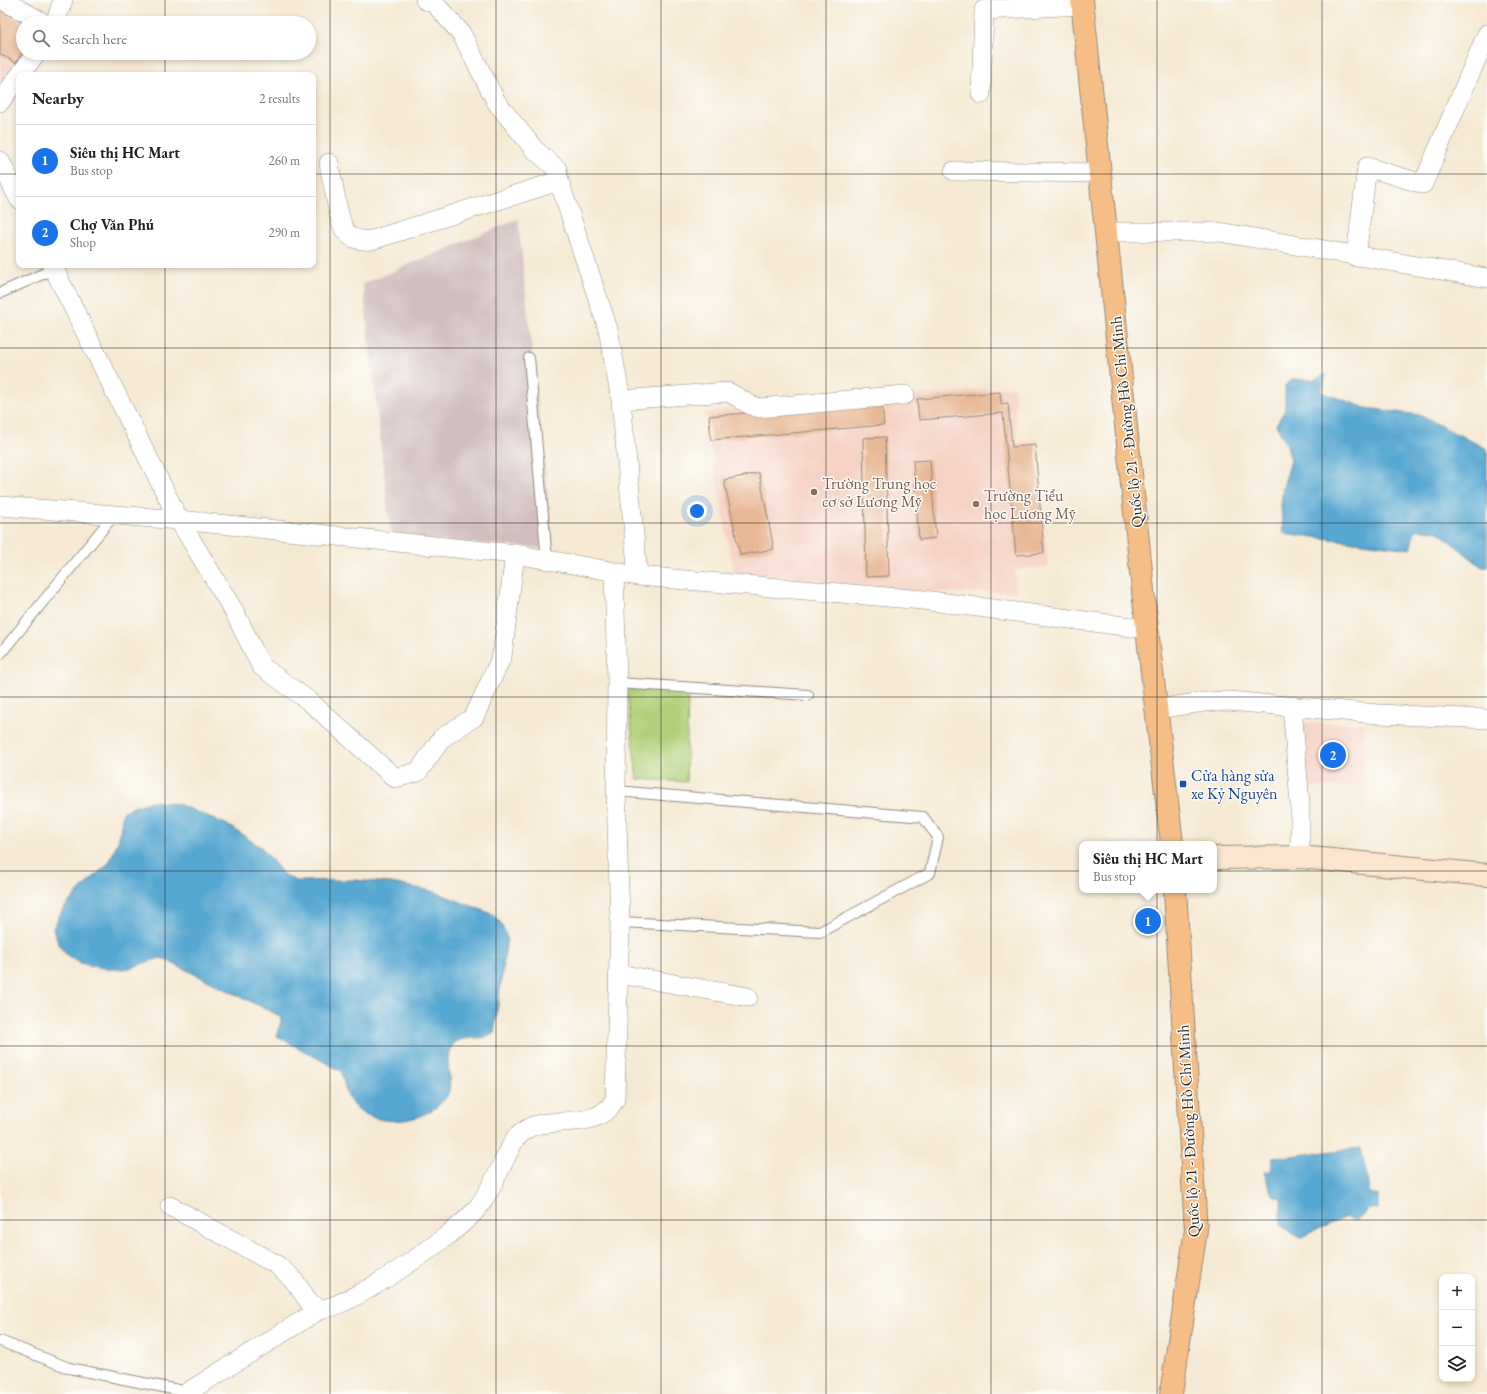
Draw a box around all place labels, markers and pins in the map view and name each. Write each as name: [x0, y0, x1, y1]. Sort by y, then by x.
place label: Trường Trung học cơ sở Lương Mỹ: [822, 473, 936, 512]
place label: Trường Tiểu học Lương Mỹ: [984, 485, 1077, 524]
marker: Trường Trung học cơ sở Lương Mỹ: [809, 487, 819, 497]
marker: Trường Tiểu học Lương Mỹ: [971, 499, 981, 509]
pin: 2: [1320, 740, 1346, 770]
place label: Cửa hàng sửa xe Kỷ Nguyên: [1191, 765, 1278, 804]
marker: Cửa hàng sửa xe Kỷ Nguyên: [1178, 779, 1188, 789]
pin: 1: [1135, 906, 1161, 936]

